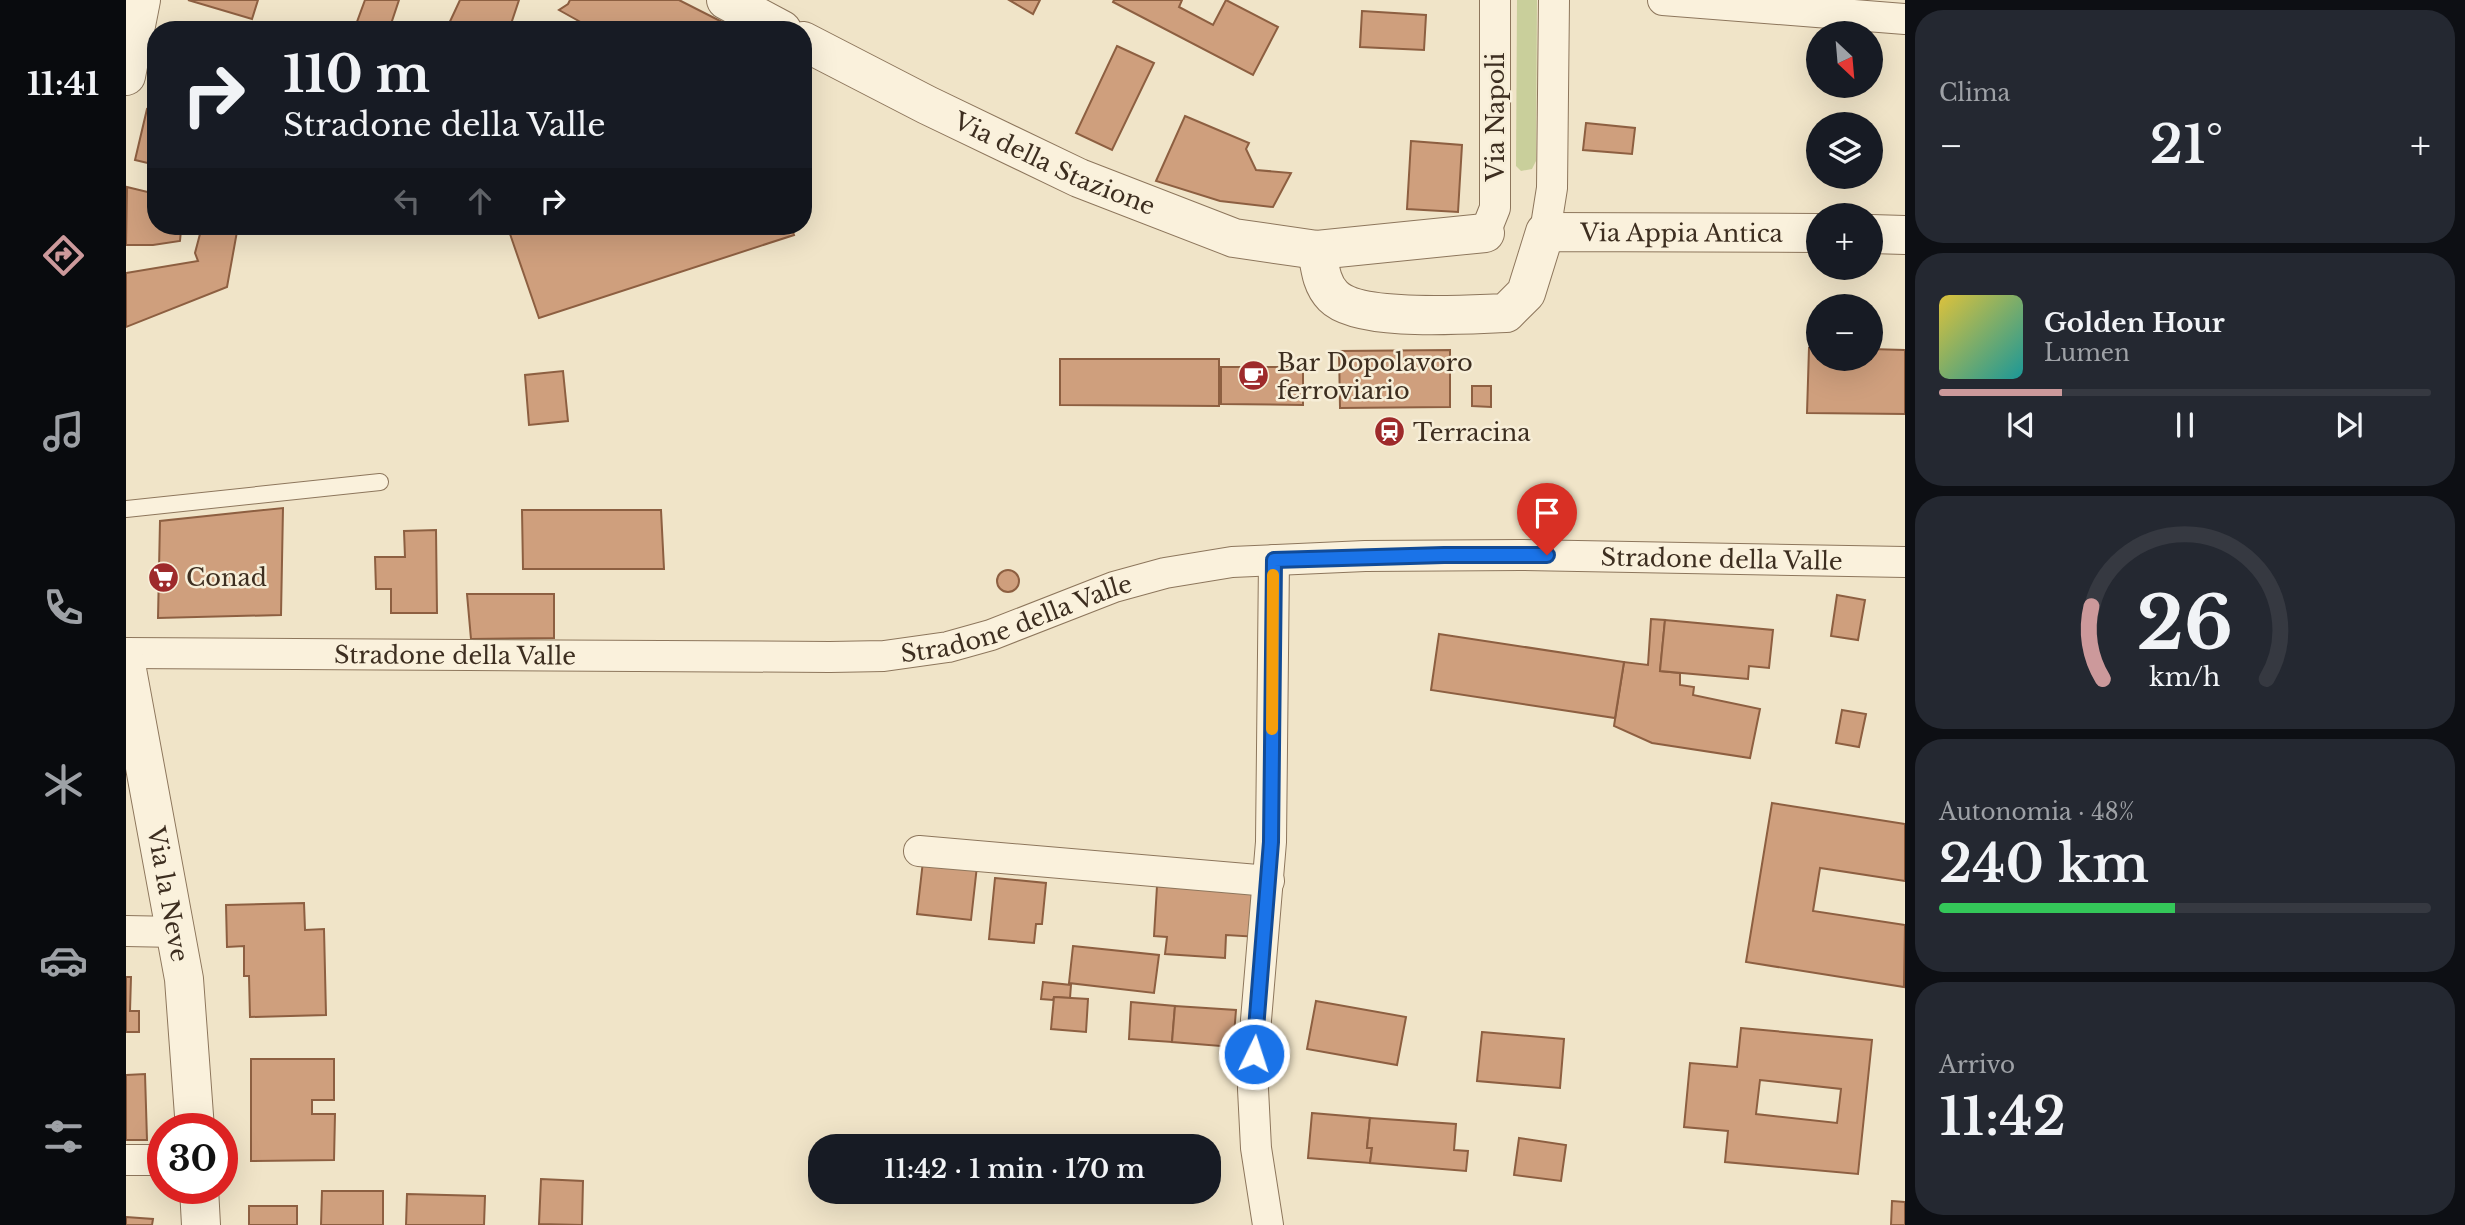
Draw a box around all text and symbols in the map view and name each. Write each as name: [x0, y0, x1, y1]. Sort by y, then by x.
north arrow: [1806, 21, 1883, 98]
map controls: [1806, 21, 1883, 371]
text: 110 m: [283, 44, 430, 105]
icon: right: [168, 49, 259, 140]
street label: Via Napoli: [1481, 53, 1510, 182]
text: 11:41: [27, 64, 99, 104]
text: Clima: [1939, 79, 2010, 107]
text: Stradone della Valle: [283, 105, 606, 145]
street label: Via della Stazione: [948, 105, 1159, 221]
button: layers: [1806, 112, 1883, 189]
text: 21°: [2150, 113, 2223, 177]
text: −: [1939, 122, 1963, 169]
text: +: [2410, 122, 2431, 169]
icon: left: [388, 182, 426, 220]
icon: ahead: [461, 182, 499, 220]
icon: right: [534, 182, 572, 220]
button: +: [1806, 203, 1883, 280]
street label: Via Appia Antica: [1579, 218, 1784, 247]
icon: directions: [39, 231, 88, 280]
button: −: [1806, 294, 1883, 371]
text: Golden Hour: [2044, 307, 2225, 339]
text: Lumen: [2044, 339, 2130, 367]
place label: Bar Dopolavoro ferroviario: [1277, 348, 1473, 405]
cafe icon: Bar Dopolavoro ferroviario: [1237, 359, 1271, 393]
icon: previous: [2002, 406, 2040, 444]
icon: pause: [2166, 406, 2204, 444]
icon: next: [2330, 406, 2368, 444]
icon: music: [39, 407, 88, 456]
station icon: Terracina: [1373, 415, 1407, 449]
place label: Terracina: [1413, 418, 1531, 447]
pin: [1517, 483, 1577, 555]
icon: arrive: [1528, 494, 1566, 532]
street label: Stradone della Valle: [1600, 542, 1843, 575]
supermarket icon: Conad: [146, 560, 180, 594]
place label: Conad: [186, 563, 267, 592]
street label: Stradone della Valle: [899, 568, 1135, 668]
text: 26: [2137, 578, 2233, 669]
icon: phone: [39, 583, 88, 632]
street label: Stradone della Valle: [334, 640, 576, 670]
text: km/h: [2150, 661, 2220, 692]
icon: climate: [39, 760, 88, 809]
text: Autonomia · 48%: [1939, 798, 2134, 826]
street label: Via la Neve: [142, 823, 195, 964]
text: 240 km: [1939, 832, 2149, 896]
icon: car: [39, 936, 88, 985]
position arrow: [1217, 1017, 1291, 1091]
text: Arrivo: [1939, 1051, 2015, 1079]
text: 11:42: [1939, 1085, 2066, 1149]
icon: filters: [39, 1112, 88, 1161]
speed limit sign: 30: [147, 1113, 238, 1204]
text: 11:42 · 1 min · 170 m: [884, 1153, 1145, 1185]

